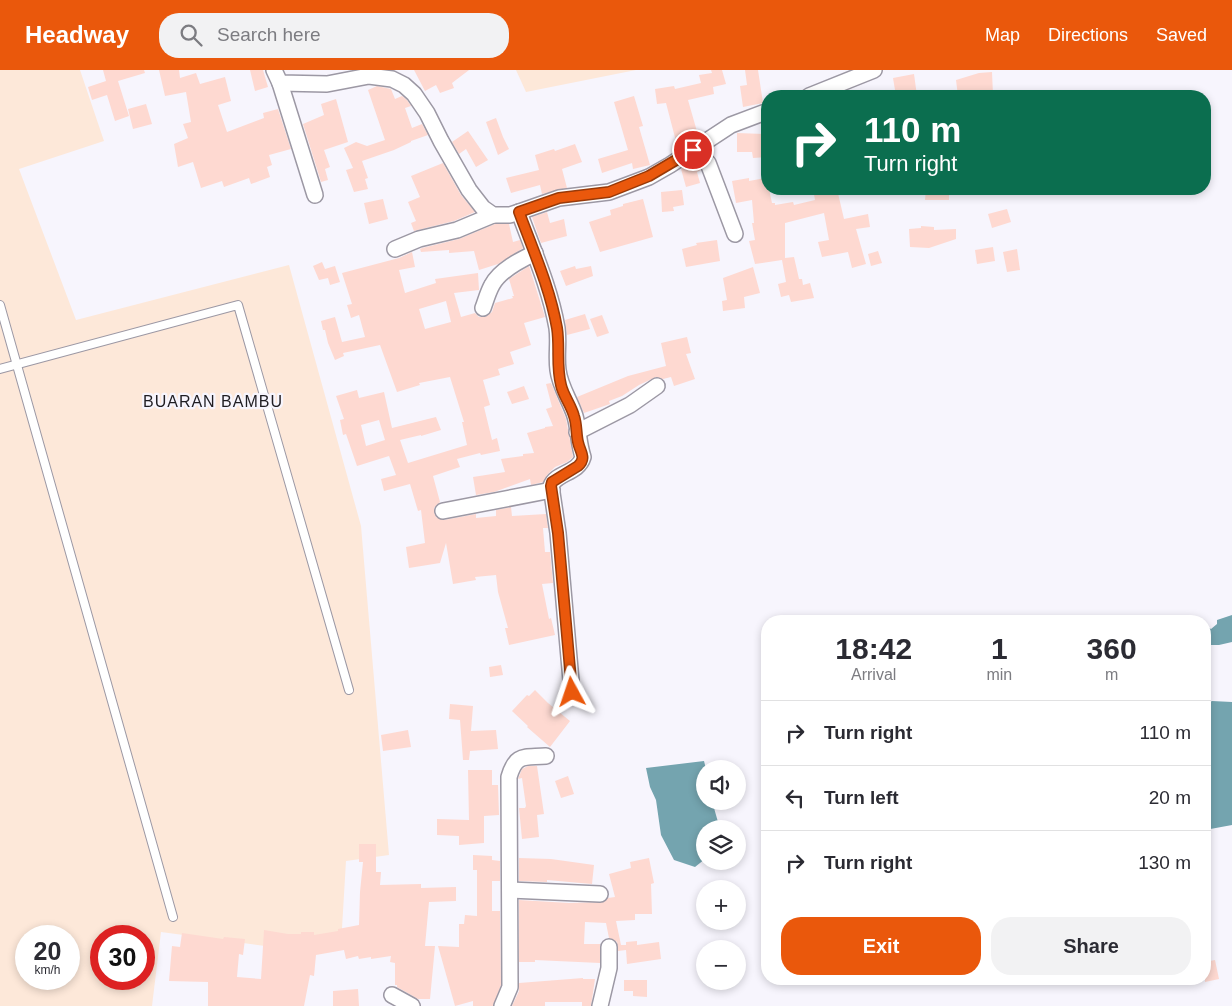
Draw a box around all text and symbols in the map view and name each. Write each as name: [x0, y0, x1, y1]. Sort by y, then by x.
search box: [159, 13, 509, 58]
text: Headway: [25, 21, 129, 48]
icon: search: [177, 21, 205, 49]
text: Search here: [217, 24, 321, 45]
text: Map: [985, 25, 1020, 45]
text: Directions: [1048, 25, 1128, 45]
text: Saved: [1156, 25, 1207, 45]
icon: right: [781, 110, 846, 175]
text: 110 m: [864, 110, 961, 149]
pin: [672, 129, 714, 171]
icon: arrive: [679, 136, 707, 164]
text: Turn right: [864, 151, 957, 176]
district label: BUARAN BAMBU: [143, 393, 283, 410]
text: 18:42: [835, 632, 912, 665]
text: 1: [991, 632, 1008, 665]
text: 360: [1087, 632, 1137, 665]
position arrow: [545, 665, 597, 717]
text: Arrival: [851, 666, 896, 683]
text: min: [986, 666, 1012, 683]
text: m: [1105, 666, 1118, 683]
icon: right: [781, 719, 809, 747]
text: Turn right: [824, 722, 912, 743]
text: 110 m: [1140, 722, 1191, 743]
map controls: [696, 760, 746, 990]
button: sound: [696, 760, 746, 810]
icon: left: [781, 784, 809, 812]
text: Turn left: [824, 787, 899, 808]
text: 20 m: [1149, 787, 1191, 808]
button: layers: [696, 820, 746, 870]
icon: right: [781, 849, 809, 877]
text: Turn right: [824, 852, 912, 873]
text: 130 m: [1138, 852, 1191, 873]
button: +: [696, 880, 746, 930]
button: Exit: [781, 917, 981, 975]
button: Share: [991, 917, 1191, 975]
speed limit sign: 30: [90, 925, 155, 990]
text: 20: [34, 937, 61, 965]
button: −: [696, 940, 746, 990]
text: km/h: [34, 963, 61, 977]

